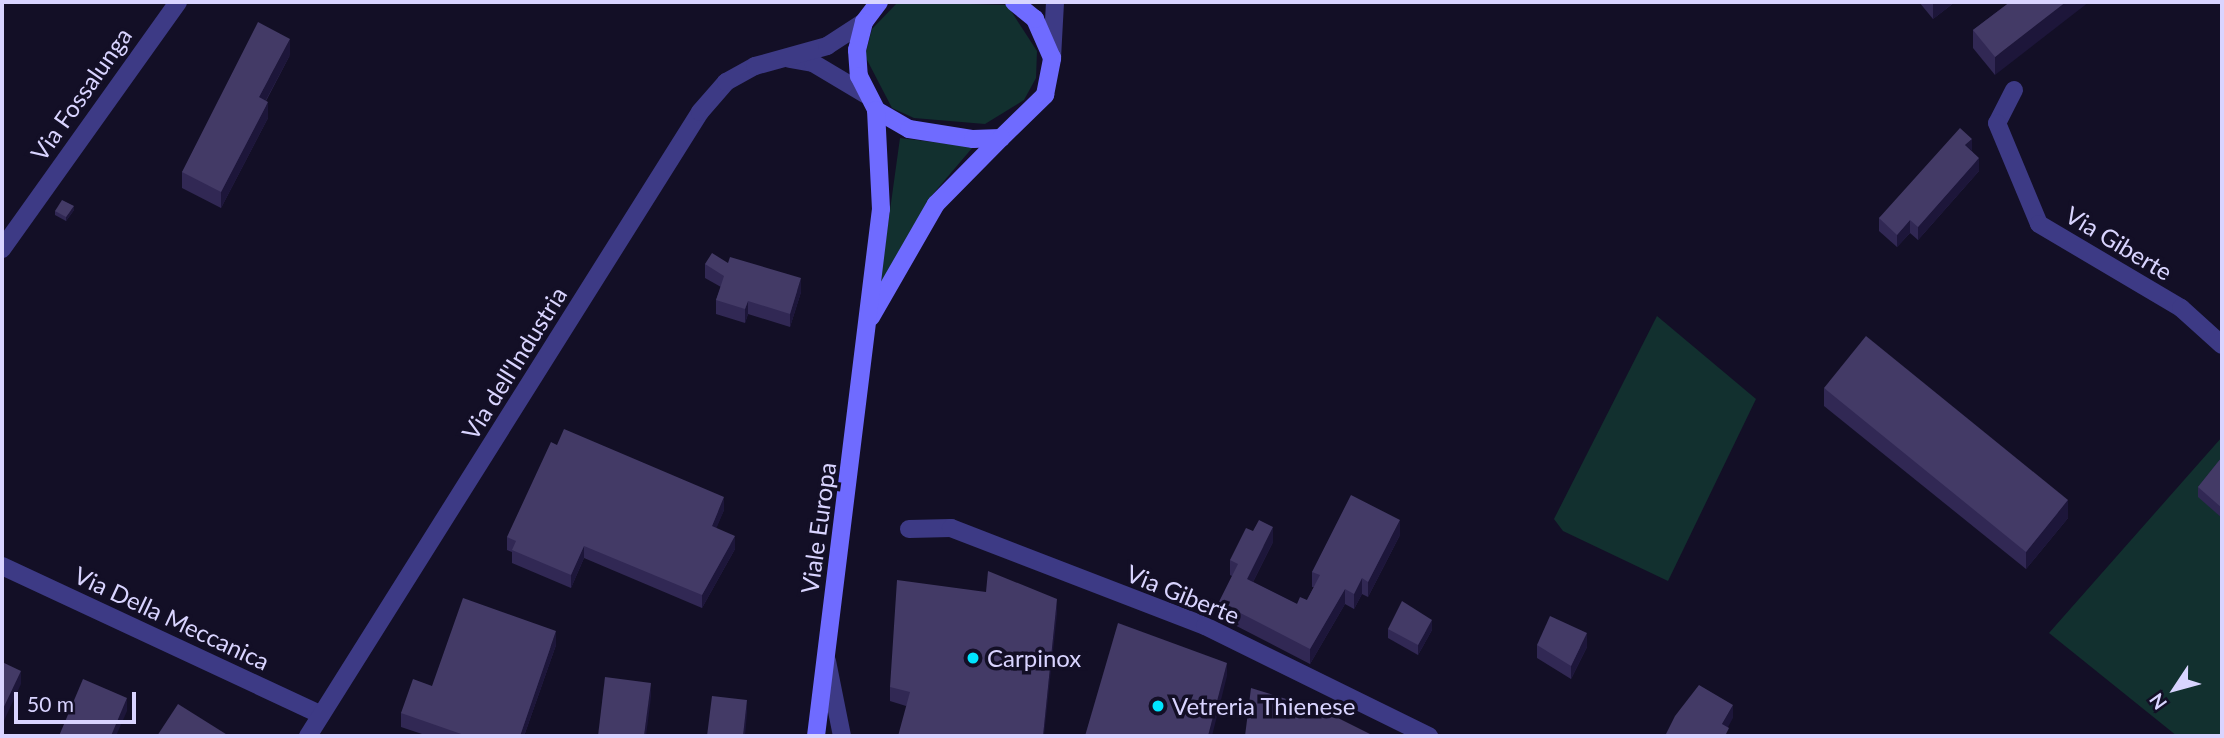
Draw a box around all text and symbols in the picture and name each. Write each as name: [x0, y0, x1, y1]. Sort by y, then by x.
street label: Via Fossalunga: [25, 22, 137, 166]
street label: Via Giberte: [2060, 200, 2178, 286]
street label: Via dell'Industria: [456, 281, 572, 445]
street label: Viale Europa: [795, 460, 841, 596]
street label: Via Giberte: [1122, 558, 1244, 630]
street label: Via Della Meccanica: [70, 560, 274, 676]
place label: Carpinox: [987, 644, 1081, 672]
marker: Carpinox: [965, 650, 981, 666]
north arrow: [2140, 654, 2210, 724]
scale bar: [18, 678, 140, 722]
text: N: [2144, 689, 2171, 714]
text: 50 m: [27, 691, 74, 716]
place label: Vetreria Thienese: [1172, 692, 1356, 720]
marker: Vetreria Thienese: [1150, 698, 1166, 714]

